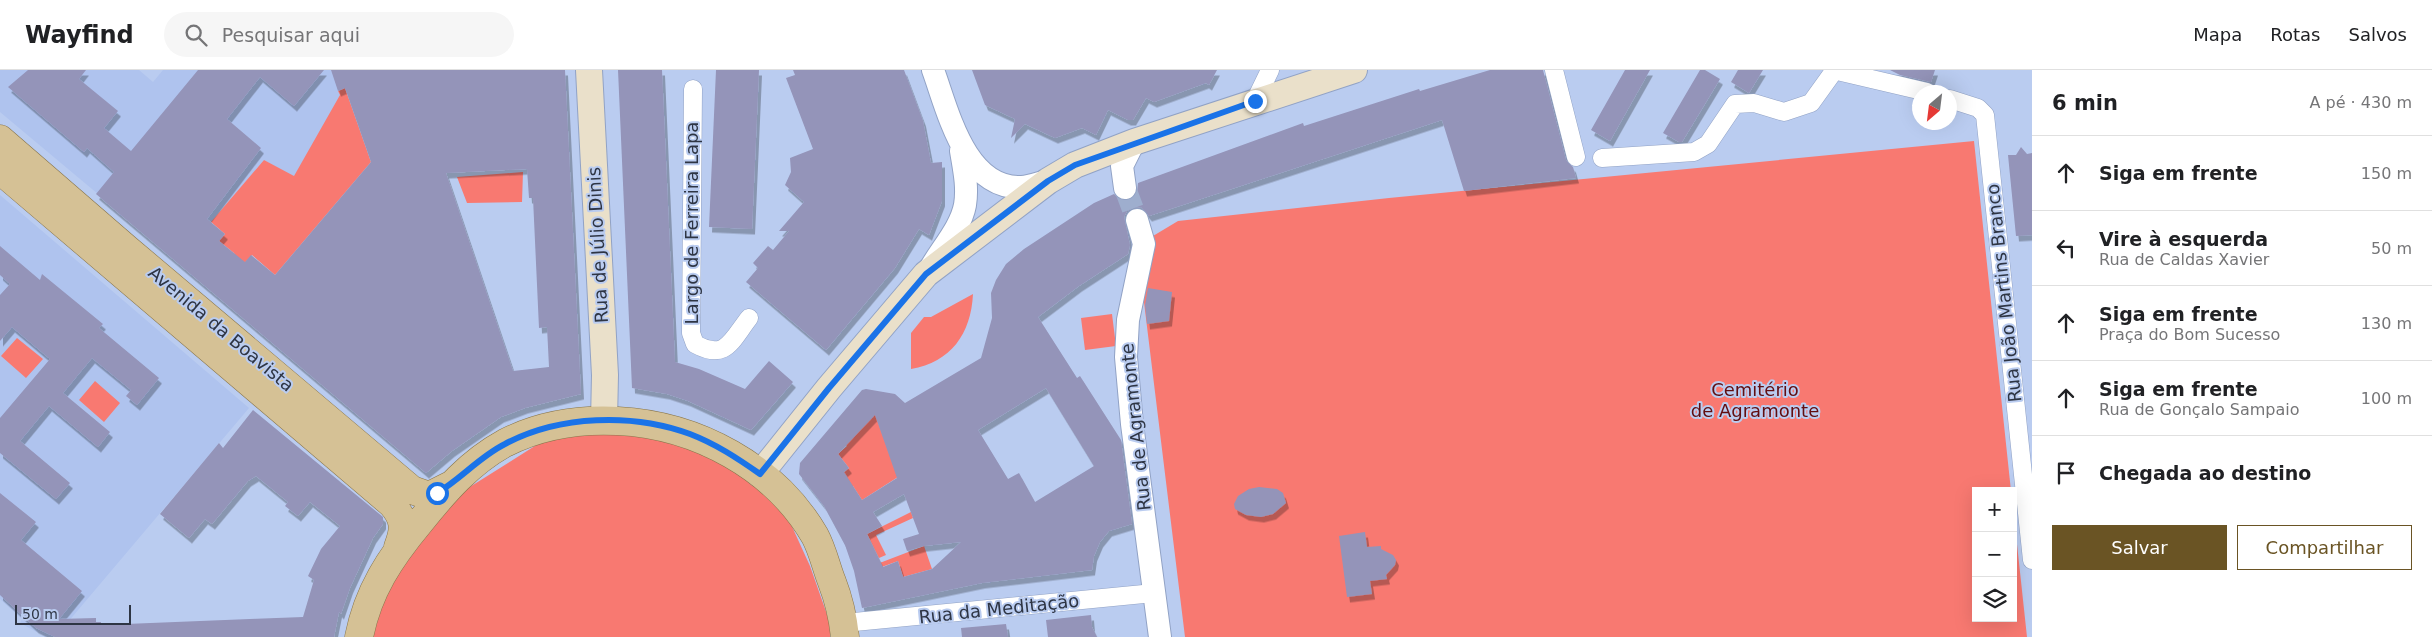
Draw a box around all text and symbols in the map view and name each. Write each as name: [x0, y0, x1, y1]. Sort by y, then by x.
search box: [164, 12, 514, 57]
text: Wayfind: [25, 21, 134, 49]
icon: search: [182, 21, 210, 49]
text: Pesquisar aqui: [222, 24, 360, 46]
text: Mapa: [2193, 24, 2242, 45]
text: Rotas: [2270, 24, 2321, 45]
text: Salvos: [2349, 24, 2407, 45]
north arrow: [1912, 85, 1957, 130]
route end: [1244, 90, 1267, 113]
text: 6 min: [2052, 91, 2118, 115]
text: A pé · 430 m: [2310, 93, 2412, 112]
street label: Largo de Ferreira Lapa: [681, 122, 702, 324]
icon: ahead: [2052, 159, 2080, 187]
text: Siga em frente: [2099, 162, 2258, 184]
text: 150 m: [2361, 164, 2412, 183]
street label: Rua de Júlio Dinis: [583, 166, 612, 324]
street label: Rua João Martins Branco: [1982, 183, 2025, 403]
text: Vire à esquerda: [2099, 228, 2268, 250]
icon: left: [2052, 234, 2080, 262]
text: 50 m: [2371, 239, 2412, 258]
text: Rua de Caldas Xavier: [2099, 250, 2269, 269]
street label: Avenida da Boavista: [144, 262, 298, 396]
text: Siga em frente: [2099, 303, 2258, 325]
icon: ahead: [2052, 309, 2080, 337]
text: 130 m: [2361, 314, 2412, 333]
text: Praça do Bom Sucesso: [2099, 325, 2280, 344]
street label: Rua de Agramonte: [1116, 342, 1155, 512]
text: Siga em frente: [2099, 378, 2258, 400]
park label: Cemitério de Agramonte: [1691, 379, 1819, 421]
icon: ahead: [2052, 384, 2080, 412]
text: 100 m: [2361, 389, 2412, 408]
text: Rua de Gonçalo Sampaio: [2099, 400, 2300, 419]
icon: arrive: [2052, 459, 2080, 487]
text: Chegada ao destino: [2099, 462, 2311, 484]
route start: [426, 482, 449, 505]
map controls: [1972, 487, 2017, 622]
button: +: [1972, 487, 2017, 532]
button: Salvar: [2052, 525, 2227, 570]
button: Compartilhar: [2237, 525, 2412, 570]
button: −: [1972, 532, 2017, 577]
button: layers: [1972, 577, 2017, 622]
street label: Rua da Meditação: [918, 590, 1080, 627]
scale bar: [15, 602, 131, 625]
text: 50 m: [22, 606, 58, 622]

